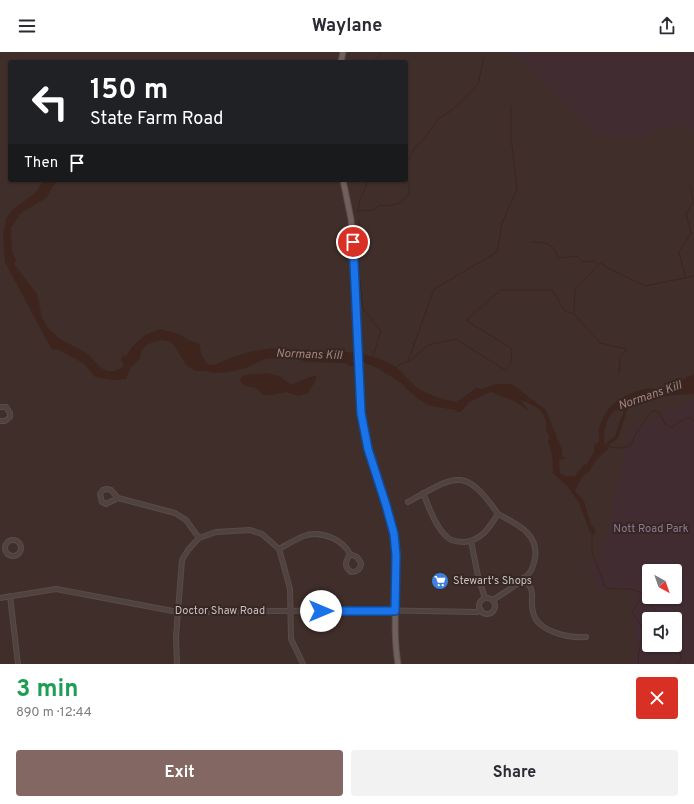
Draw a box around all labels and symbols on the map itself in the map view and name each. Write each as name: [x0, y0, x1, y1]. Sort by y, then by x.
pin: [336, 225, 370, 259]
water label: Normans Kill: [276, 346, 343, 364]
water label: Normans Kill: [616, 377, 685, 414]
park label: Nott Road Park: [613, 522, 689, 536]
north arrow: [642, 564, 682, 604]
supermarket icon: Stewart's Shops: [430, 571, 450, 591]
place label: Stewart's Shops: [453, 574, 532, 588]
position arrow: [300, 590, 342, 632]
street label: Doctor Shaw Road: [175, 604, 265, 618]

